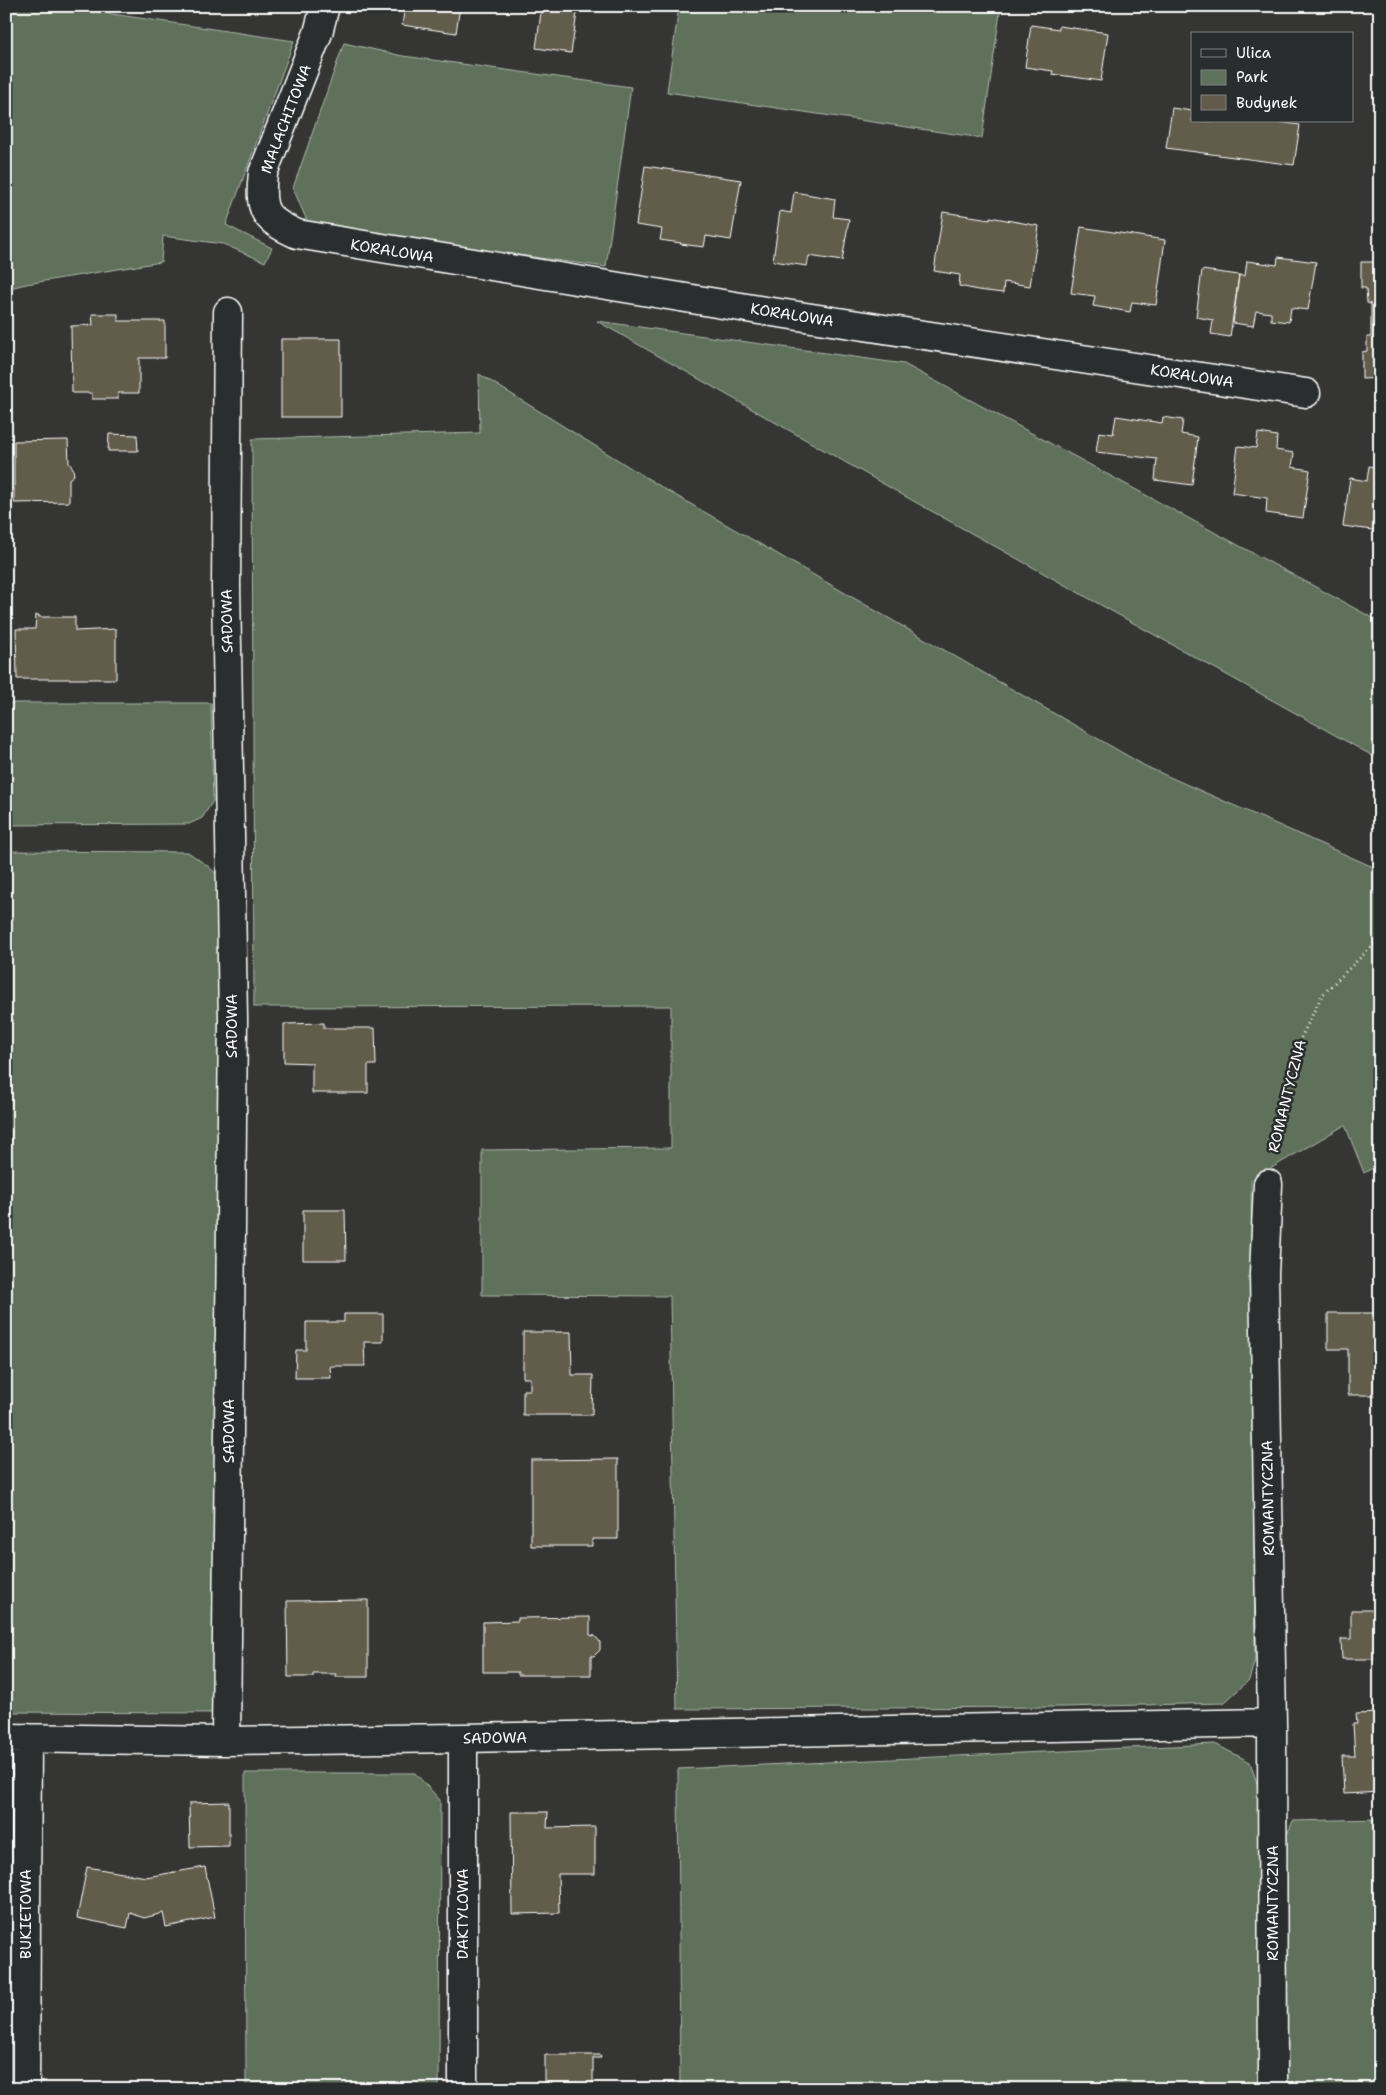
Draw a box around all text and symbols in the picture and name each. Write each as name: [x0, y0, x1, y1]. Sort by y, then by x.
legend: [1191, 32, 1354, 122]
text: Ulica: [1236, 43, 1272, 63]
street label: MALACHITOWA: [256, 61, 316, 177]
text: Park: [1236, 67, 1268, 87]
text: Budynek: [1236, 93, 1297, 113]
street label: KORALOWA: [349, 235, 435, 267]
street label: KORALOWA: [749, 299, 835, 331]
street label: KORALOWA: [1149, 360, 1235, 392]
street label: SADOWA: [216, 589, 238, 653]
street label: SADOWA: [222, 994, 242, 1058]
street label: ROMANTYCZNA: [1263, 1037, 1311, 1155]
street label: SADOWA: [219, 1399, 239, 1463]
street label: ROMANTYCZNA: [1257, 1440, 1279, 1556]
street label: SADOWA: [463, 1727, 527, 1749]
street label: ROMANTYCZNA: [1263, 1845, 1283, 1961]
street label: DAKTYLOWA: [453, 1868, 473, 1960]
street label: BUKIETOWA: [16, 1869, 36, 1959]

